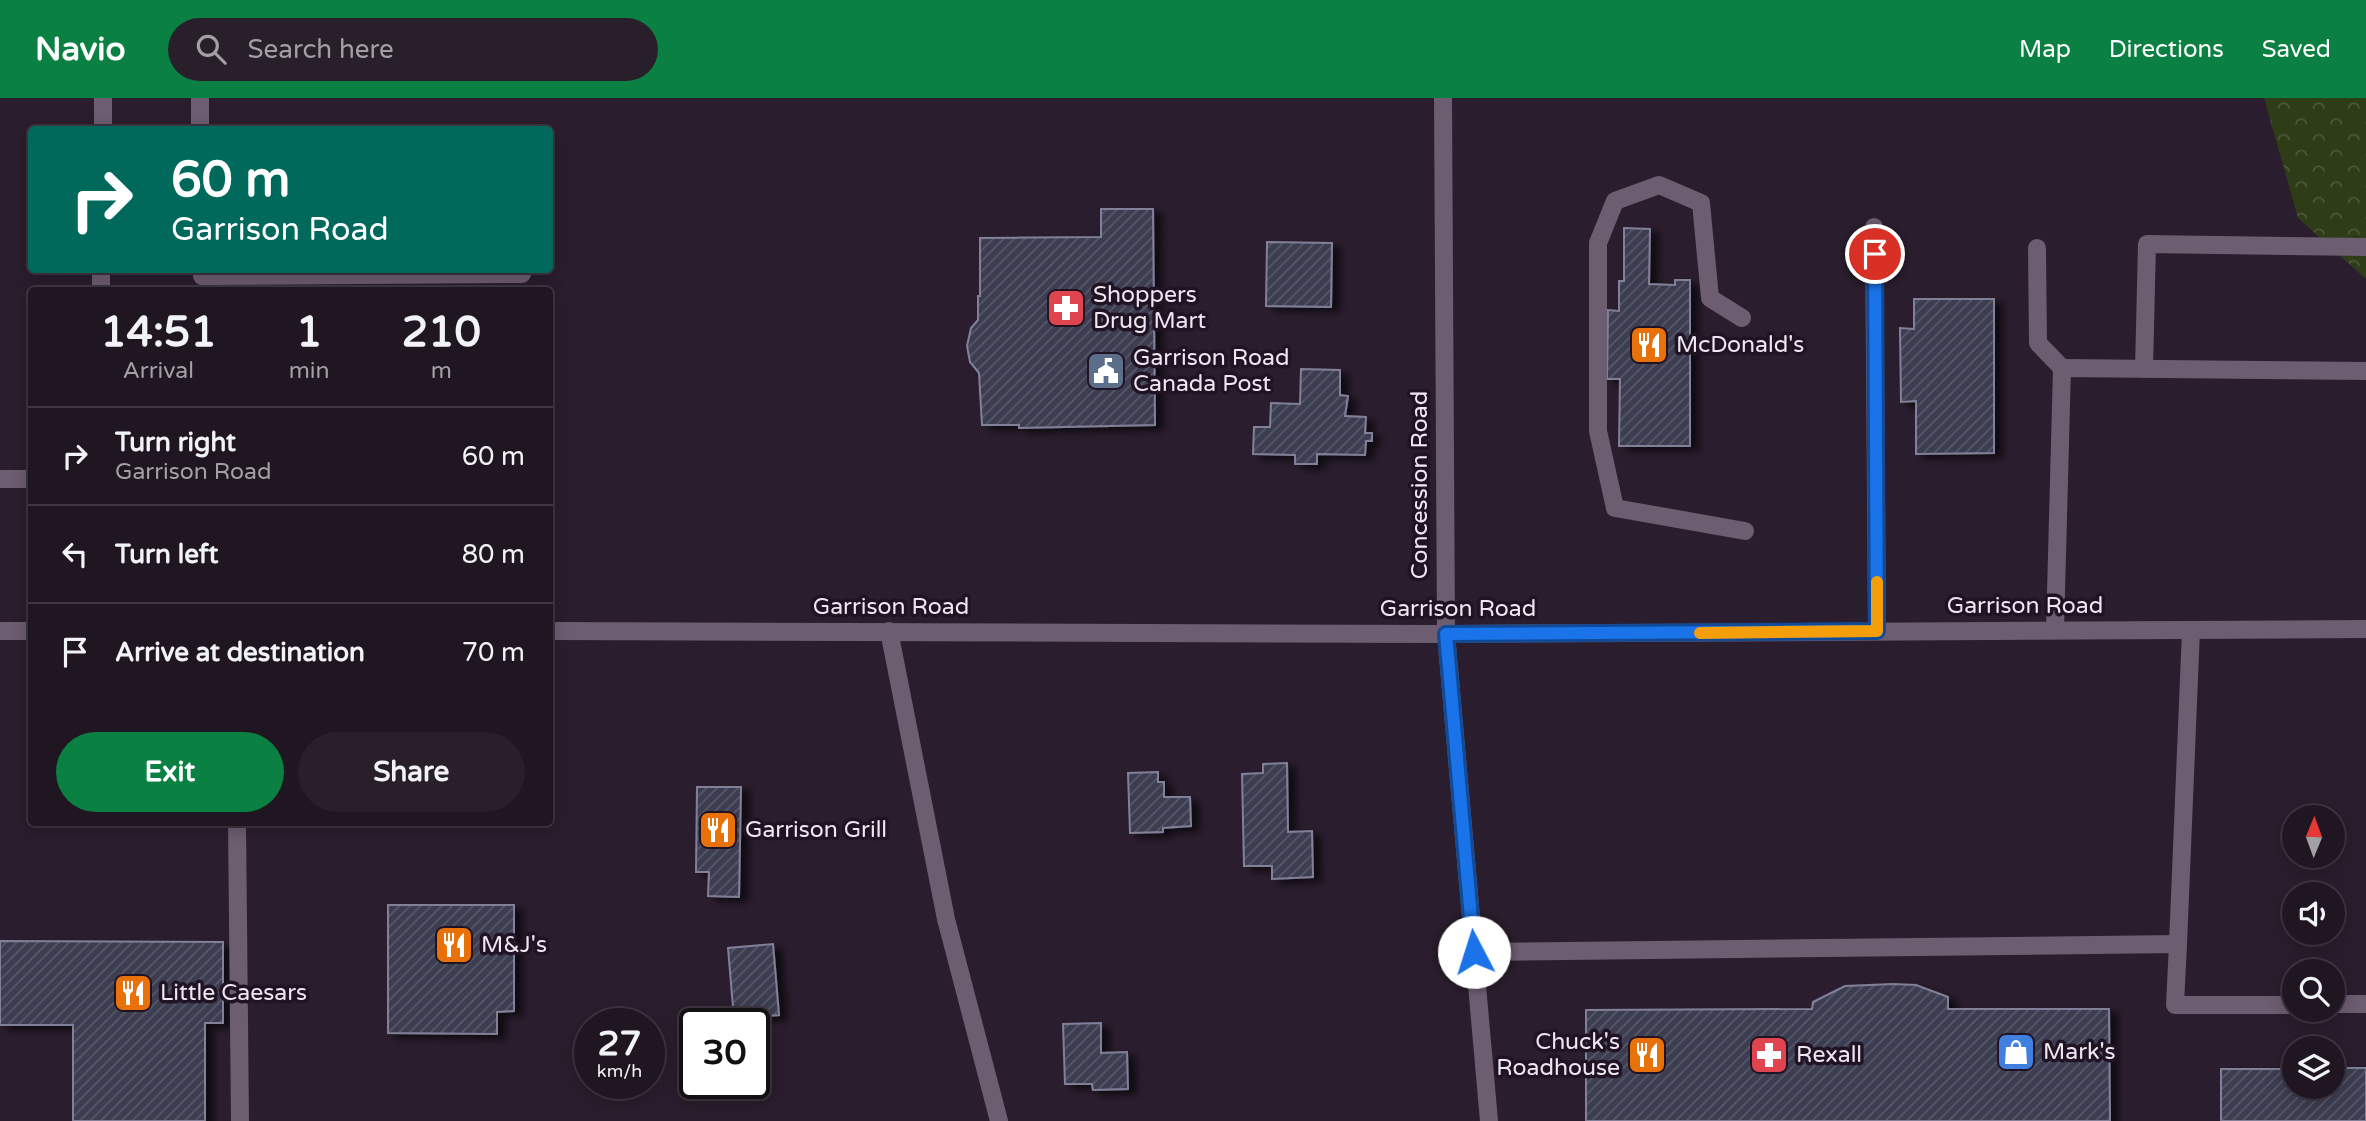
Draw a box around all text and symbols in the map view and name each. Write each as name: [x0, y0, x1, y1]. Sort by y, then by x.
search box: [168, 18, 658, 81]
text: Navio: [35, 30, 126, 69]
icon: search: [192, 30, 230, 68]
text: Search here: [248, 34, 394, 65]
text: Map: [2019, 35, 2071, 64]
text: Directions: [2109, 35, 2224, 64]
text: Saved: [2262, 35, 2331, 64]
text: 60 m: [171, 151, 290, 210]
icon: right: [56, 154, 147, 245]
text: Garrison Road: [171, 211, 389, 249]
pin: [1845, 224, 1905, 284]
icon: arrive: [1856, 235, 1894, 273]
place label: Shoppers Drug Mart: [1093, 281, 1206, 335]
pharmacy icon: Shoppers Drug Mart: [1045, 287, 1087, 329]
text: 14:51: [100, 307, 217, 358]
text: 1: [296, 307, 322, 358]
text: 210: [402, 307, 481, 358]
restaurant icon: McDonald's: [1628, 324, 1670, 366]
place label: McDonald's: [1676, 331, 1804, 359]
place label: Garrison Road Canada Post: [1133, 344, 1290, 398]
public building icon: Garrison Road Canada Post: [1085, 350, 1127, 392]
text: Arrival: [123, 357, 194, 385]
text: min: [289, 357, 330, 385]
text: m: [431, 357, 452, 385]
street label: Concession Road: [1406, 391, 1434, 579]
text: Turn right: [115, 427, 236, 458]
icon: right: [56, 437, 94, 475]
text: 60 m: [462, 441, 525, 472]
text: Garrison Road: [115, 458, 272, 486]
icon: left: [56, 535, 94, 573]
text: Turn left: [115, 539, 218, 570]
text: 80 m: [462, 539, 525, 570]
street label: Garrison Road: [1947, 592, 2103, 620]
street label: Garrison Road: [813, 593, 969, 621]
street label: Garrison Road: [1380, 595, 1536, 623]
icon: arrive: [56, 633, 94, 671]
text: Arrive at destination: [115, 637, 365, 668]
text: 70 m: [462, 637, 525, 668]
button: Exit: [56, 732, 284, 812]
button: Share: [298, 732, 525, 812]
north arrow: [2282, 805, 2345, 868]
map controls: [2282, 805, 2345, 1099]
restaurant icon: Garrison Grill: [697, 809, 739, 851]
place label: Garrison Grill: [745, 816, 887, 844]
button: sound: [2282, 882, 2345, 945]
position arrow: [1437, 915, 1511, 989]
restaurant icon: M&J's: [433, 924, 475, 966]
place label: M&J's: [481, 931, 547, 959]
button: search: [2282, 959, 2345, 1022]
restaurant icon: Little Caesars: [112, 972, 154, 1014]
place label: Little Caesars: [160, 979, 307, 1007]
speed limit sign: 30: [679, 1008, 770, 1099]
text: 27: [598, 1023, 641, 1065]
place label: Chuck's Roadhouse: [1496, 1028, 1620, 1082]
shop icon: Mark's: [1995, 1031, 2037, 1073]
restaurant icon: Chuck's Roadhouse: [1626, 1034, 1668, 1076]
pharmacy icon: Rexall: [1748, 1034, 1790, 1076]
button: layers: [2282, 1036, 2345, 1099]
place label: Mark's: [2043, 1038, 2116, 1066]
place label: Rexall: [1796, 1041, 1862, 1069]
text: km/h: [597, 1060, 642, 1082]

